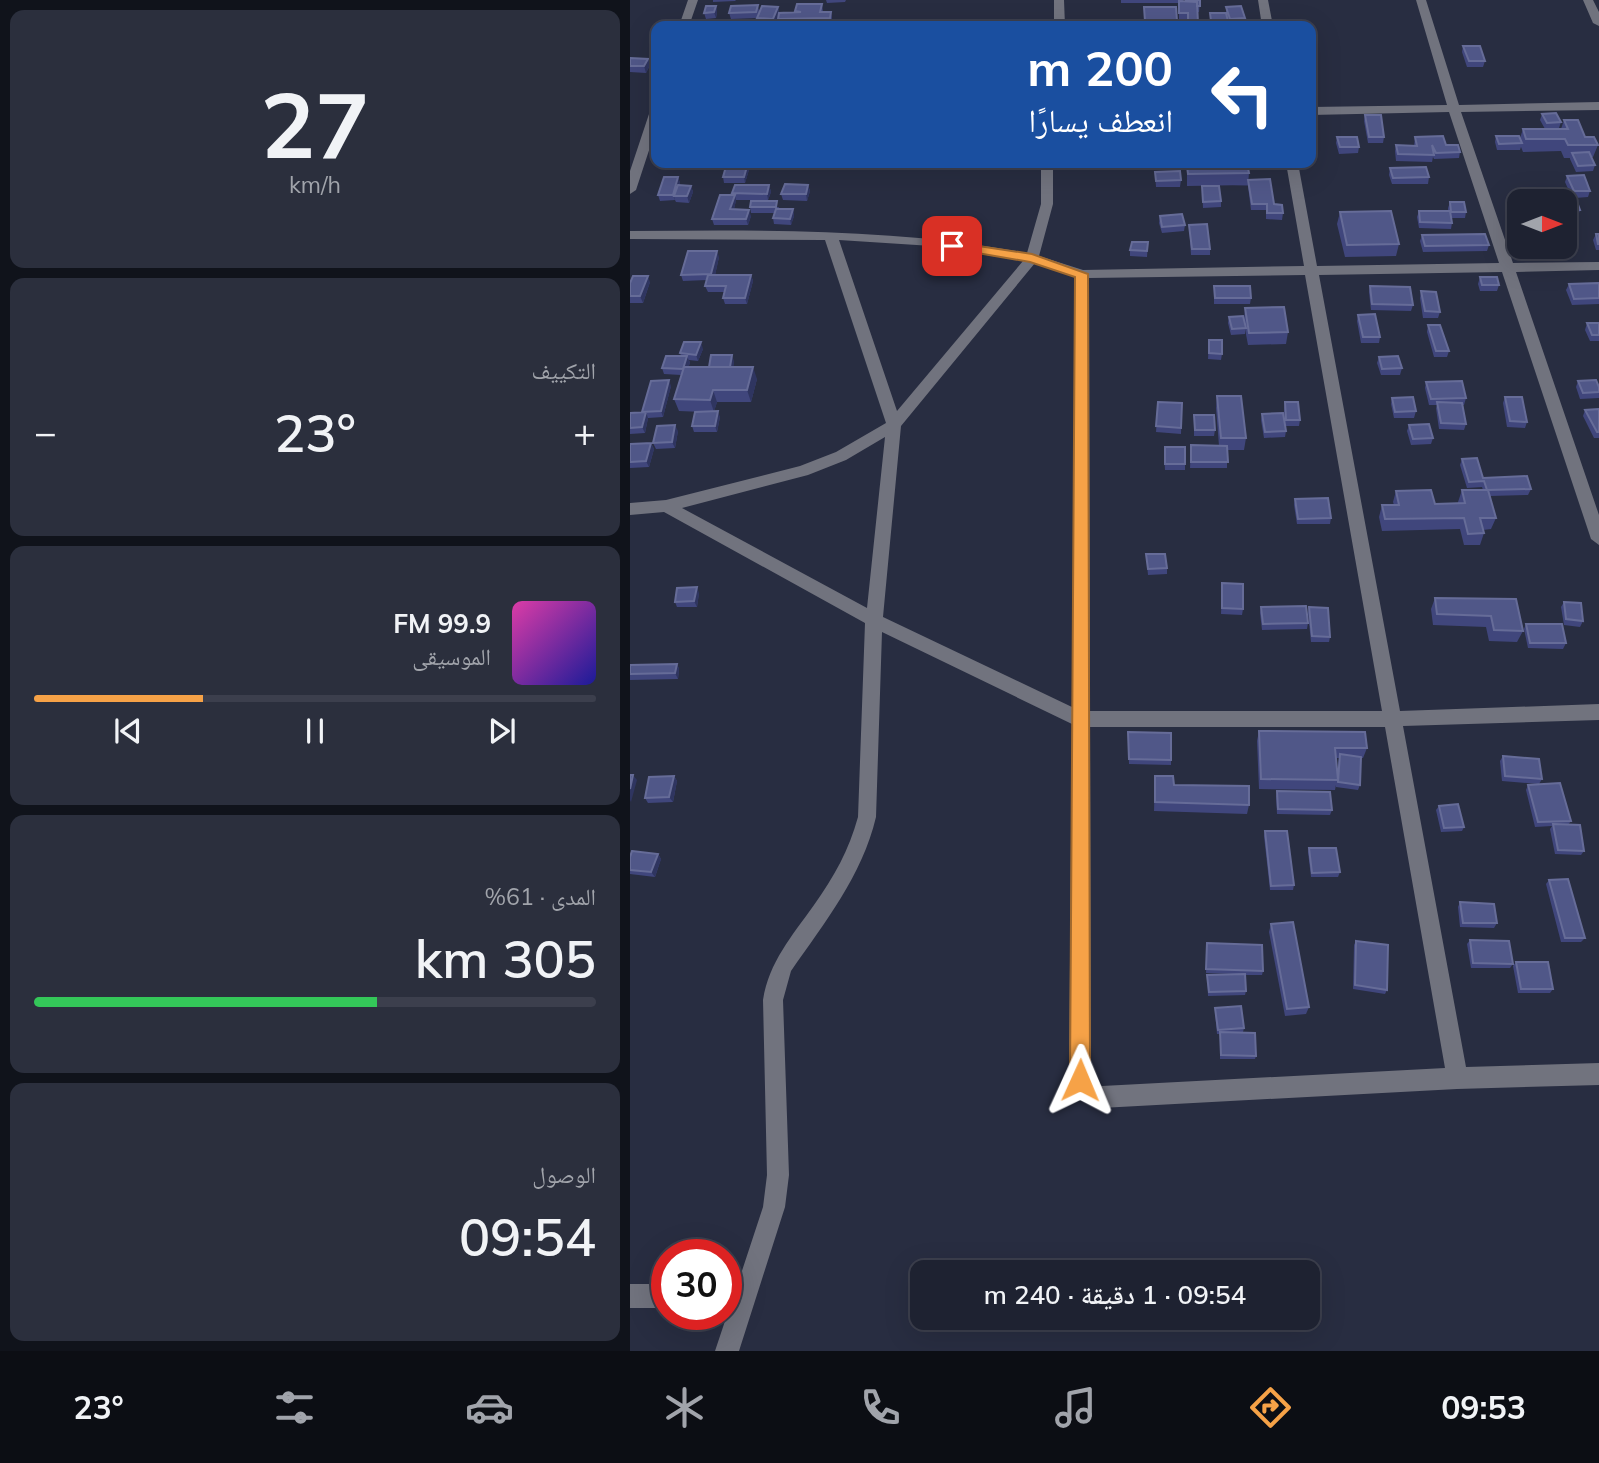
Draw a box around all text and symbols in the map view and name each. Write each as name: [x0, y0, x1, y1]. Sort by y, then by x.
text: 200 m: [1027, 37, 1173, 98]
icon: left: [1197, 49, 1288, 140]
text: 27: [260, 67, 370, 181]
text: انعطف يسارًا: [1028, 100, 1173, 140]
text: km/h: [289, 170, 341, 199]
north arrow: [1507, 189, 1577, 259]
map controls: [1507, 189, 1577, 259]
pin: [922, 216, 982, 276]
icon: arrive: [933, 227, 971, 265]
text: التكييف: [531, 356, 596, 385]
text: 23°: [274, 400, 356, 465]
text: −: [34, 408, 57, 456]
text: +: [573, 408, 596, 456]
text: 99.9 FM: [393, 607, 491, 640]
text: الموسيقى: [412, 642, 491, 671]
icon: previous: [109, 712, 147, 750]
icon: pause: [296, 712, 334, 750]
icon: next: [483, 712, 521, 750]
text: المدى · 61%: [485, 882, 596, 911]
text: 305 km: [415, 926, 596, 991]
position arrow: [1043, 1043, 1117, 1117]
text: الوصول: [532, 1160, 596, 1189]
text: 09:54: [459, 1204, 596, 1269]
speed limit sign: 30: [651, 1239, 742, 1330]
text: 09:54 · 1 دقيقة · 240 m: [984, 1278, 1246, 1311]
icon: filters: [270, 1383, 319, 1432]
icon: car: [465, 1383, 514, 1432]
icon: climate: [660, 1383, 709, 1432]
icon: phone: [856, 1383, 905, 1432]
icon: music: [1051, 1383, 1100, 1432]
icon: directions: [1246, 1383, 1295, 1432]
text: 23°: [73, 1387, 124, 1427]
text: 09:53: [1441, 1387, 1526, 1427]

